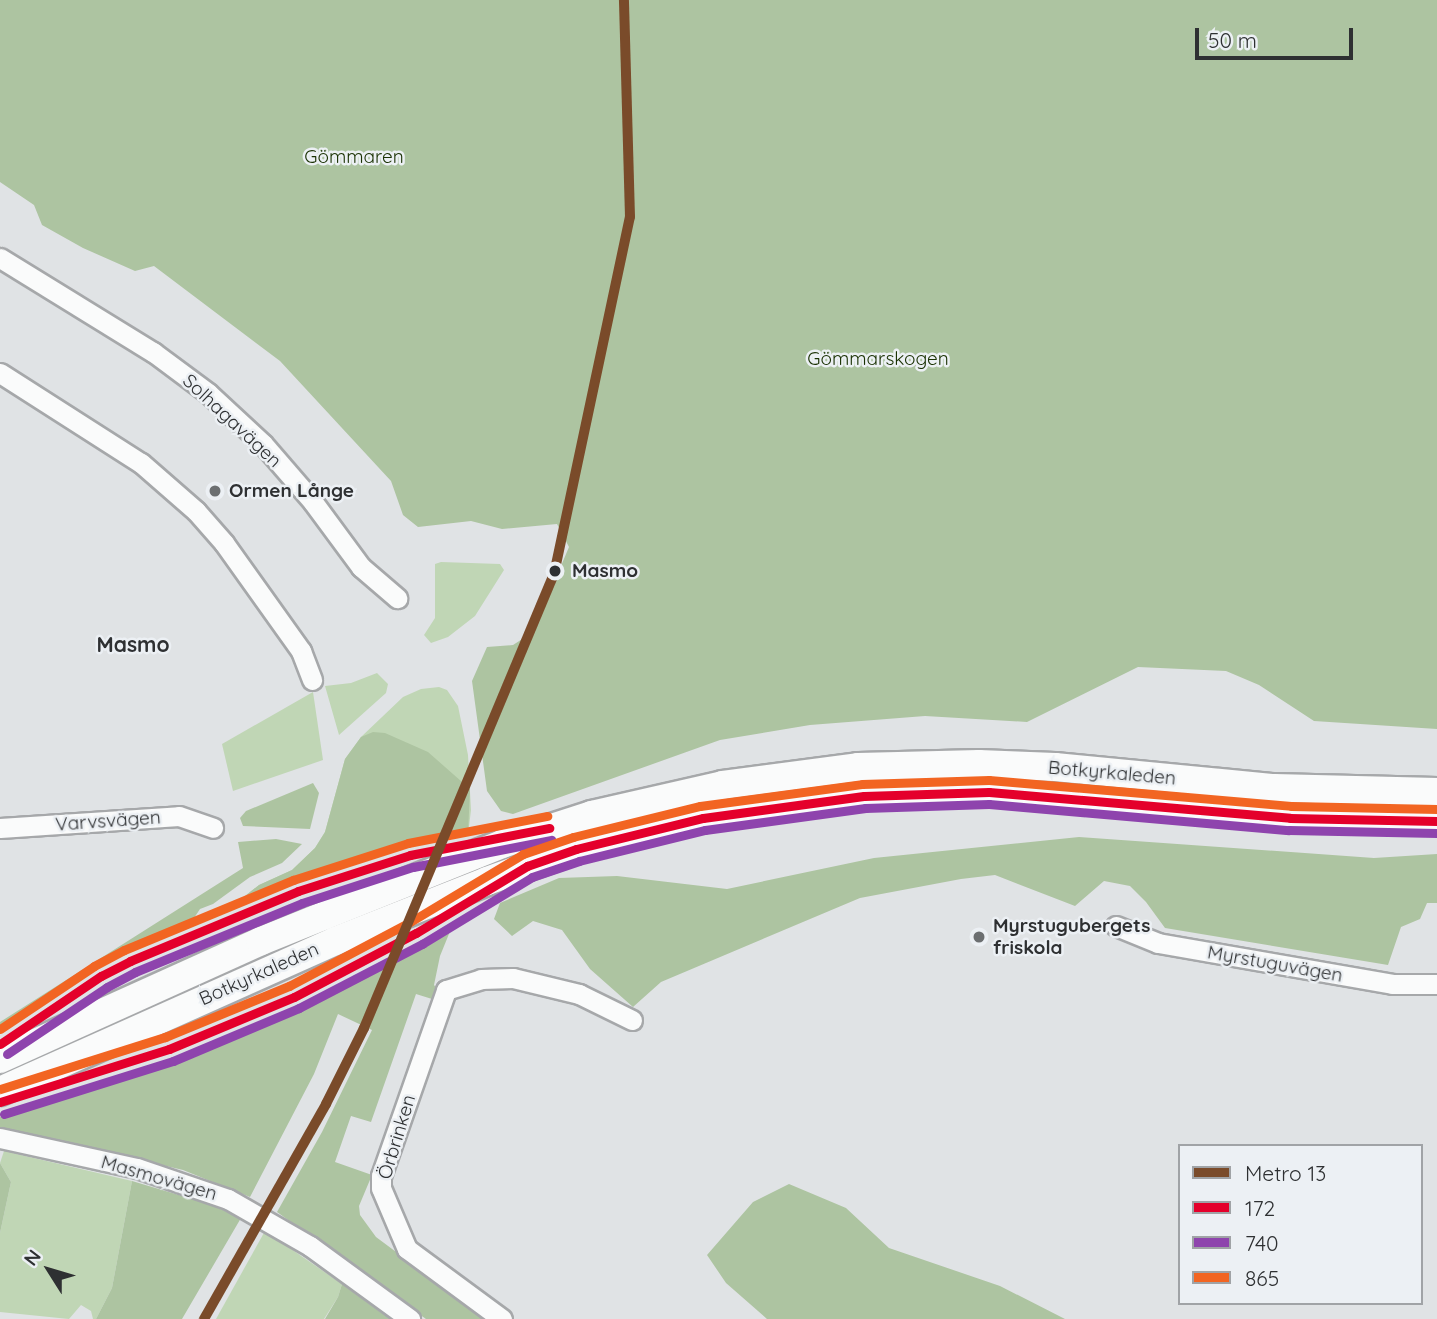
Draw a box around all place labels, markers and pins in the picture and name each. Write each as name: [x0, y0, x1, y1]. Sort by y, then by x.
place label: Ormen Långe: [229, 480, 354, 502]
marker: Ormen Långe: [207, 483, 223, 499]
marker: Masmo: [544, 560, 566, 582]
place label: Masmo: [572, 560, 638, 582]
place label: Myrstugubergets friskola: [993, 915, 1150, 959]
marker: Myrstugubergets friskola: [971, 929, 987, 945]

